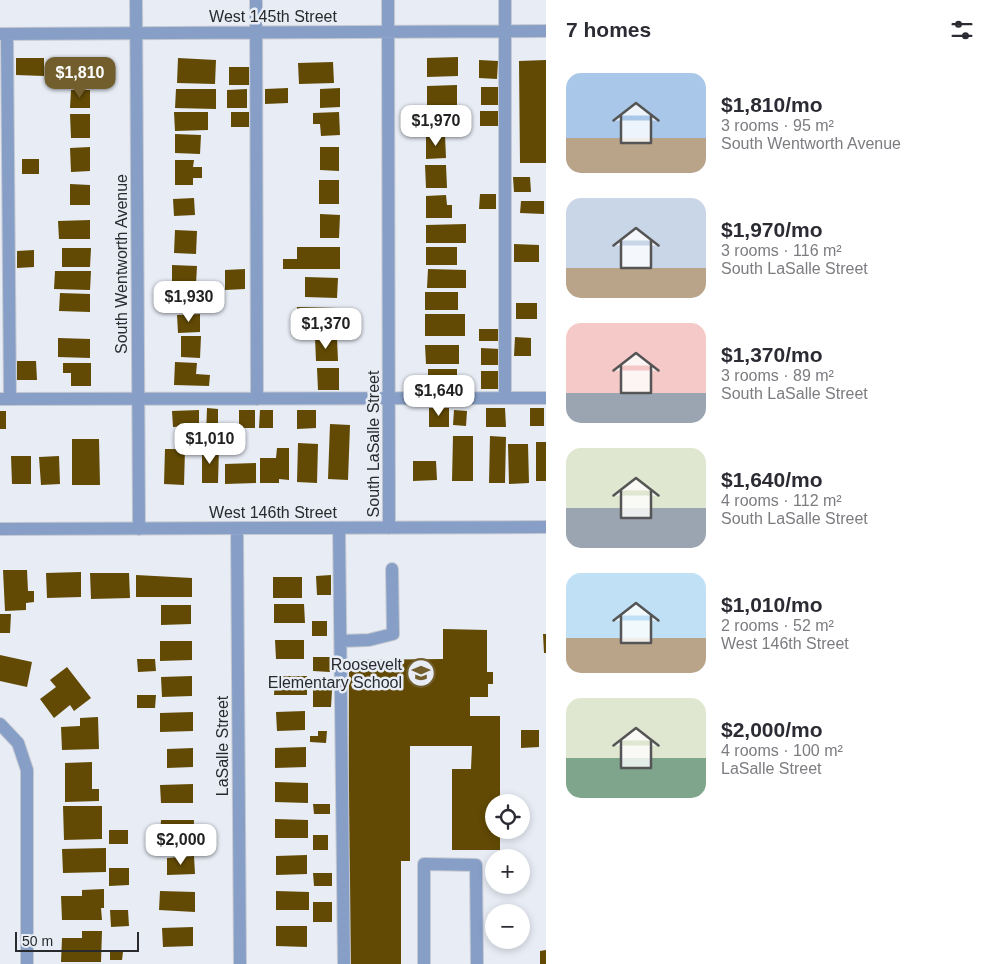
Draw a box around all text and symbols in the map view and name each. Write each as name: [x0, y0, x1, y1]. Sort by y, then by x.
street label: West 145th Street: [209, 8, 337, 25]
icon: filters: [948, 16, 976, 44]
text: 7 homes: [566, 18, 651, 41]
pin: $1,810: [39, 56, 121, 99]
text: $1,810: [56, 64, 104, 81]
icon: home: [606, 93, 666, 153]
text: $1,810/mo: [721, 93, 823, 116]
pin: $1,970: [395, 104, 477, 147]
text: $1,970: [412, 112, 460, 129]
text: 3 rooms · 95 m²: [721, 117, 834, 134]
text: South Wentworth Avenue: [721, 135, 901, 152]
street label: South Wentworth Avenue: [113, 174, 130, 354]
icon: home: [606, 218, 666, 278]
text: $1,970/mo: [721, 218, 823, 241]
text: 3 rooms · 116 m²: [721, 242, 842, 259]
text: South LaSalle Street: [721, 260, 868, 277]
pin: $1,930: [148, 280, 230, 323]
text: $1,930: [165, 288, 213, 305]
pin: $1,370: [285, 308, 367, 350]
text: $1,370: [302, 315, 350, 332]
icon: home: [606, 343, 666, 403]
text: $1,370/mo: [721, 343, 823, 366]
text: 3 rooms · 89 m²: [721, 367, 834, 384]
street label: South LaSalle Street: [365, 370, 382, 517]
pin: $1,640: [398, 374, 480, 417]
text: $1,640: [415, 382, 463, 399]
text: South LaSalle Street: [721, 385, 868, 402]
pin: $1,010: [169, 422, 251, 465]
text: $1,010: [186, 430, 234, 447]
icon: home: [606, 468, 666, 528]
text: $1,640/mo: [721, 468, 823, 491]
text: 4 rooms · 112 m²: [721, 492, 842, 509]
street label: West 146th Street: [209, 504, 337, 521]
text: South LaSalle Street: [721, 510, 868, 527]
icon: home: [606, 593, 666, 653]
text: $1,010/mo: [721, 593, 823, 616]
text: 2 rooms · 52 m²: [721, 617, 834, 634]
text: West 146th Street: [721, 635, 849, 652]
place label: Roosevelt Elementary School: [268, 656, 403, 691]
school or university icon: Roosevelt Elementary School: [406, 658, 436, 688]
street label: LaSalle Street: [214, 695, 231, 796]
icon: home: [606, 718, 666, 778]
text: $2,000/mo: [721, 718, 823, 741]
text: 4 rooms · 100 m²: [721, 742, 843, 759]
text: LaSalle Street: [721, 760, 822, 777]
map controls: [485, 794, 530, 949]
button: locate: [485, 794, 530, 839]
pin: $2,000: [140, 824, 222, 866]
text: $2,000: [157, 831, 205, 848]
button: +: [485, 849, 530, 894]
button: −: [485, 904, 530, 949]
scale bar: [15, 929, 139, 952]
text: 50 m: [22, 933, 53, 949]

